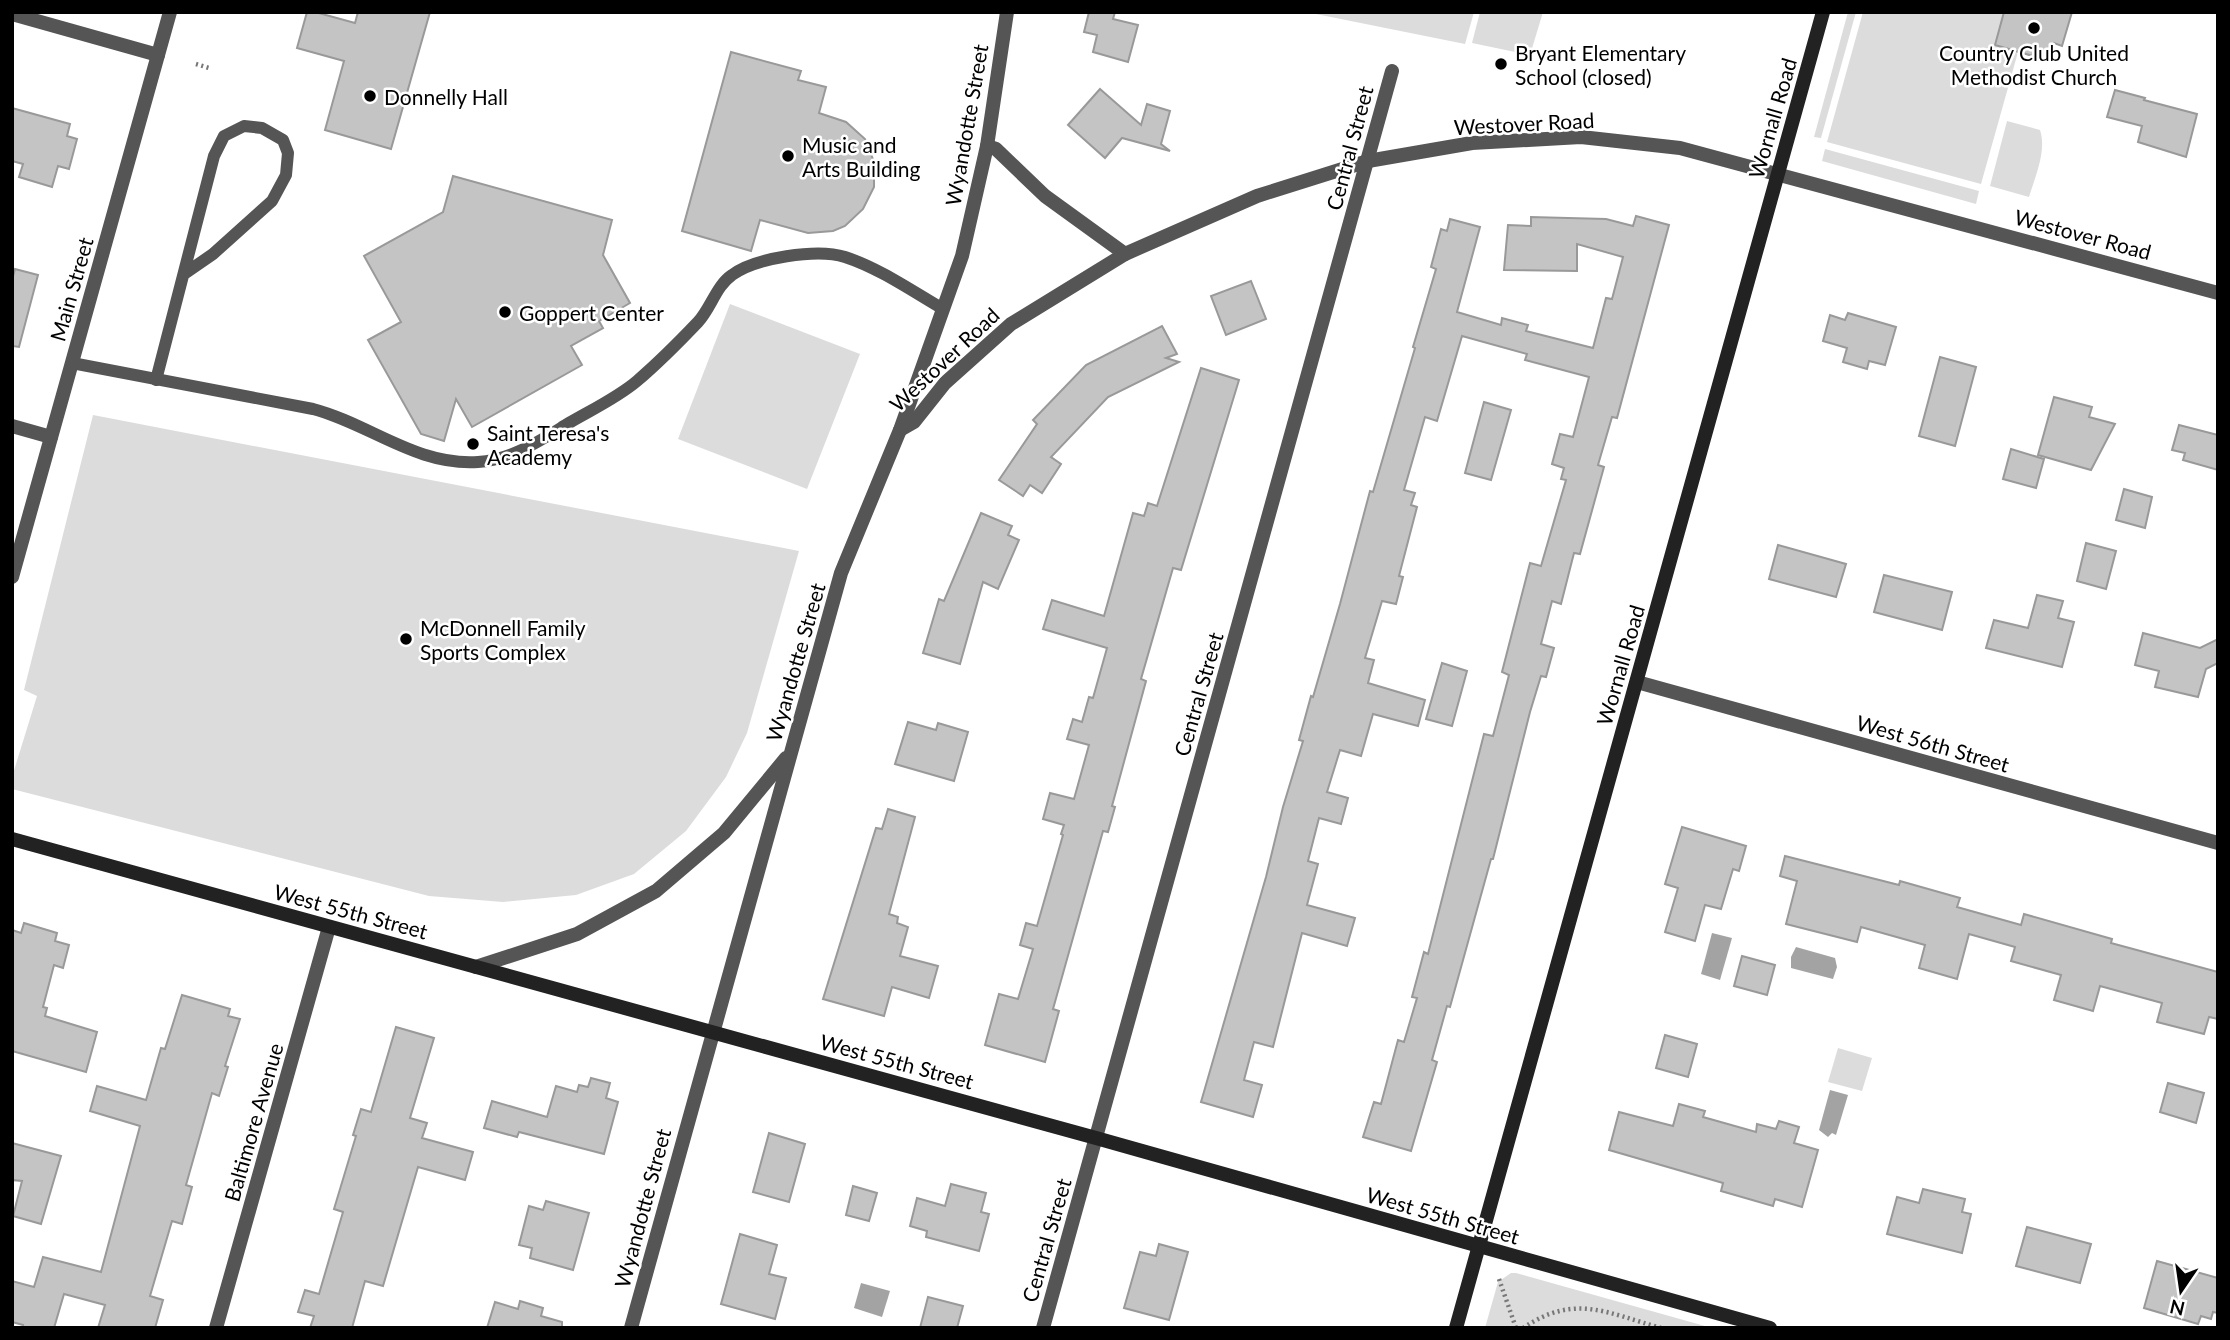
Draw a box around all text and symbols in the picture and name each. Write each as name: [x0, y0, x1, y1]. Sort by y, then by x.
marker: Country Club United Methodist Church: [2026, 20, 2042, 36]
place label: Bryant Elementary School (closed): [1515, 40, 1686, 89]
place label: Country Club United Methodist Church: [1939, 40, 2129, 89]
street label: Wyandotte Street: [939, 42, 993, 208]
street label: Wornall Road: [1743, 55, 1801, 181]
marker: Bryant Elementary School (closed): [1493, 56, 1509, 72]
street label: Central Street: [1320, 83, 1378, 213]
place label: Donnelly Hall: [384, 84, 508, 109]
marker: Donnelly Hall: [362, 88, 378, 104]
street label: Westover Road: [1453, 107, 1595, 139]
place label: Music and Arts Building: [802, 132, 920, 181]
marker: Music and Arts Building: [780, 148, 796, 164]
street label: Westover Road: [2012, 204, 2154, 264]
street label: Main Street: [44, 234, 98, 344]
place label: Goppert Center: [519, 300, 664, 325]
street label: Westover Road: [884, 302, 1004, 416]
marker: Goppert Center: [497, 304, 513, 320]
place label: Saint Teresa's Academy: [487, 420, 609, 469]
marker: Saint Teresa's Academy: [465, 436, 481, 452]
street label: Wyandotte Street: [760, 579, 830, 744]
street label: Wornall Road: [1591, 602, 1649, 728]
place label: McDonnell Family Sports Complex: [420, 615, 586, 664]
street label: Central Street: [1168, 629, 1228, 759]
marker: McDonnell Family Sports Complex: [398, 631, 414, 647]
street label: West 56th Street: [1854, 709, 2013, 777]
street label: West 55th Street: [271, 878, 431, 944]
street label: West 55th Street: [817, 1028, 977, 1094]
street label: Baltimore Avenue: [218, 1040, 288, 1204]
street label: Wyandotte Street: [609, 1125, 675, 1290]
street label: Central Street: [1016, 1175, 1076, 1305]
street label: West 55th Street: [1364, 1181, 1523, 1249]
north arrow: [2146, 1256, 2216, 1326]
text: N: [2167, 1295, 2187, 1321]

